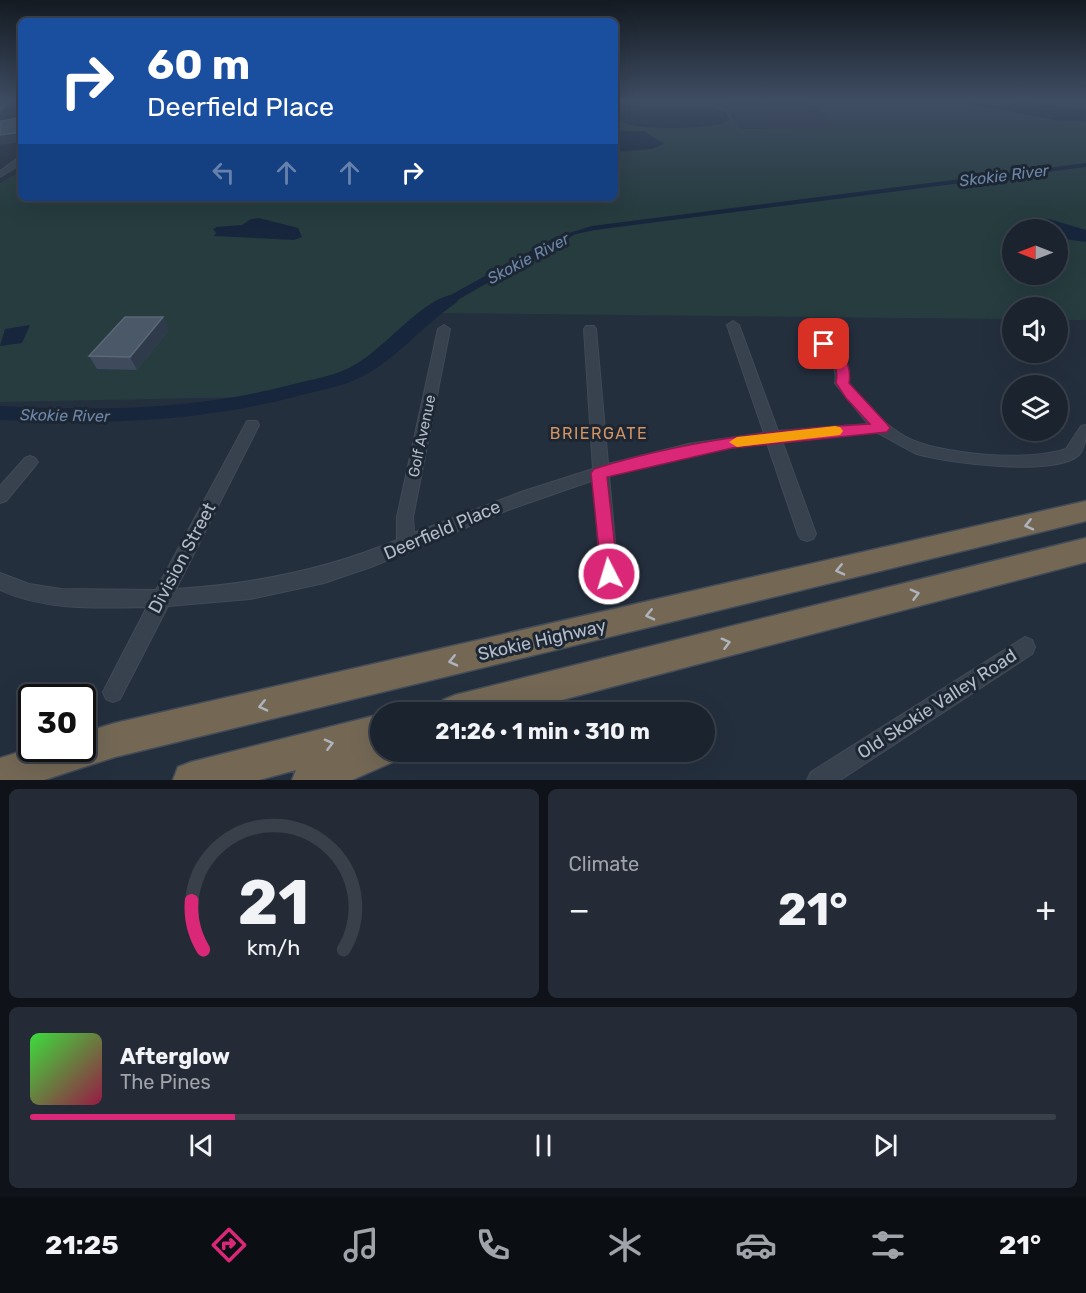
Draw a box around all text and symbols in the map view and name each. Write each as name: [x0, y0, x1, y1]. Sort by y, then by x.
text: 60 m: [147, 40, 250, 90]
icon: right: [48, 42, 126, 120]
text: Deerfield Place: [147, 91, 334, 123]
icon: left: [207, 156, 240, 189]
icon: ahead: [270, 156, 303, 189]
icon: ahead: [333, 156, 366, 189]
icon: right: [396, 156, 429, 189]
water label: Skokie River: [958, 160, 1051, 190]
north arrow: [1002, 219, 1068, 285]
map controls: [1002, 219, 1068, 441]
water label: Skokie River: [484, 229, 573, 288]
button: sound: [1002, 297, 1068, 363]
pin: [798, 318, 849, 369]
icon: arrive: [807, 327, 840, 360]
button: layers: [1002, 375, 1068, 441]
street label: Golf Avenue: [404, 393, 440, 479]
water label: Skokie River: [20, 405, 111, 426]
district label: BRIERGATE: [550, 424, 648, 443]
street label: Deerfield Place: [380, 496, 504, 564]
street label: Division Street: [144, 499, 220, 617]
one-way arrow: [1024, 517, 1034, 530]
position arrow: [577, 542, 641, 606]
one-way arrow: [835, 563, 845, 576]
one-way arrow: [910, 589, 920, 602]
one-way arrow: [645, 607, 655, 620]
street label: Skokie Highway: [476, 615, 608, 665]
one-way arrow: [721, 638, 731, 651]
street label: Old Skokie Valley Road: [853, 644, 1021, 764]
one-way arrow: [448, 653, 458, 666]
speed limit sign: 30: [18, 684, 96, 762]
one-way arrow: [259, 698, 269, 711]
text: 21:26 · 1 min · 310 m: [435, 718, 650, 745]
one-way arrow: [324, 739, 334, 752]
text: Climate: [569, 852, 639, 876]
text: 21: [238, 866, 310, 940]
text: 21°: [778, 883, 848, 936]
text: −: [569, 890, 590, 929]
text: +: [1035, 890, 1056, 929]
text: km/h: [247, 936, 301, 961]
text: Afterglow: [120, 1043, 230, 1070]
text: The Pines: [120, 1070, 211, 1094]
icon: previous: [185, 1129, 218, 1162]
icon: pause: [527, 1129, 560, 1162]
icon: next: [869, 1129, 902, 1162]
icon: directions: [208, 1224, 250, 1266]
icon: music: [340, 1224, 382, 1266]
icon: phone: [472, 1224, 514, 1266]
icon: climate: [604, 1224, 646, 1266]
icon: car: [735, 1224, 777, 1266]
icon: filters: [867, 1224, 909, 1266]
text: 21:25: [45, 1229, 119, 1261]
text: 21°: [999, 1229, 1041, 1261]

